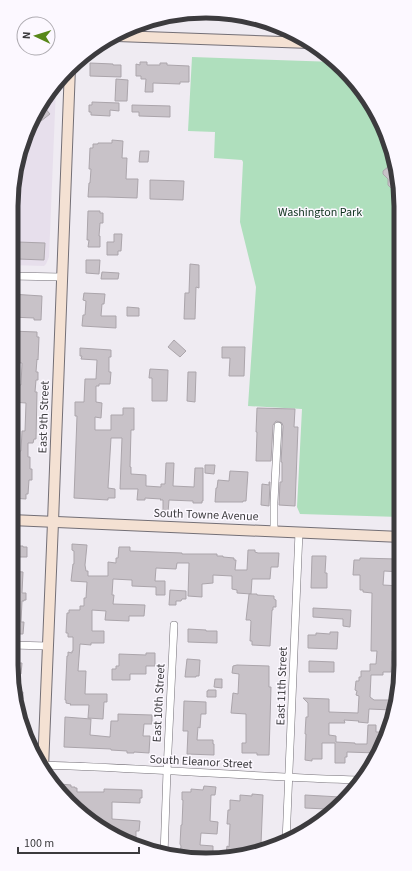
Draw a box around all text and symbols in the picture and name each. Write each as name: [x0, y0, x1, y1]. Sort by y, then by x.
north arrow: [16, 16, 56, 56]
text: N: [19, 31, 34, 40]
park label: Washington Park: [278, 204, 362, 221]
street label: East 9th Street: [34, 380, 54, 454]
street label: South Towne Avenue: [153, 505, 259, 525]
street label: East 11th Street: [272, 646, 292, 726]
street label: East 10th Street: [148, 663, 170, 743]
street label: South Eleanor Street: [149, 751, 253, 773]
scale bar: [18, 829, 139, 855]
text: 100 m: [24, 835, 54, 852]

